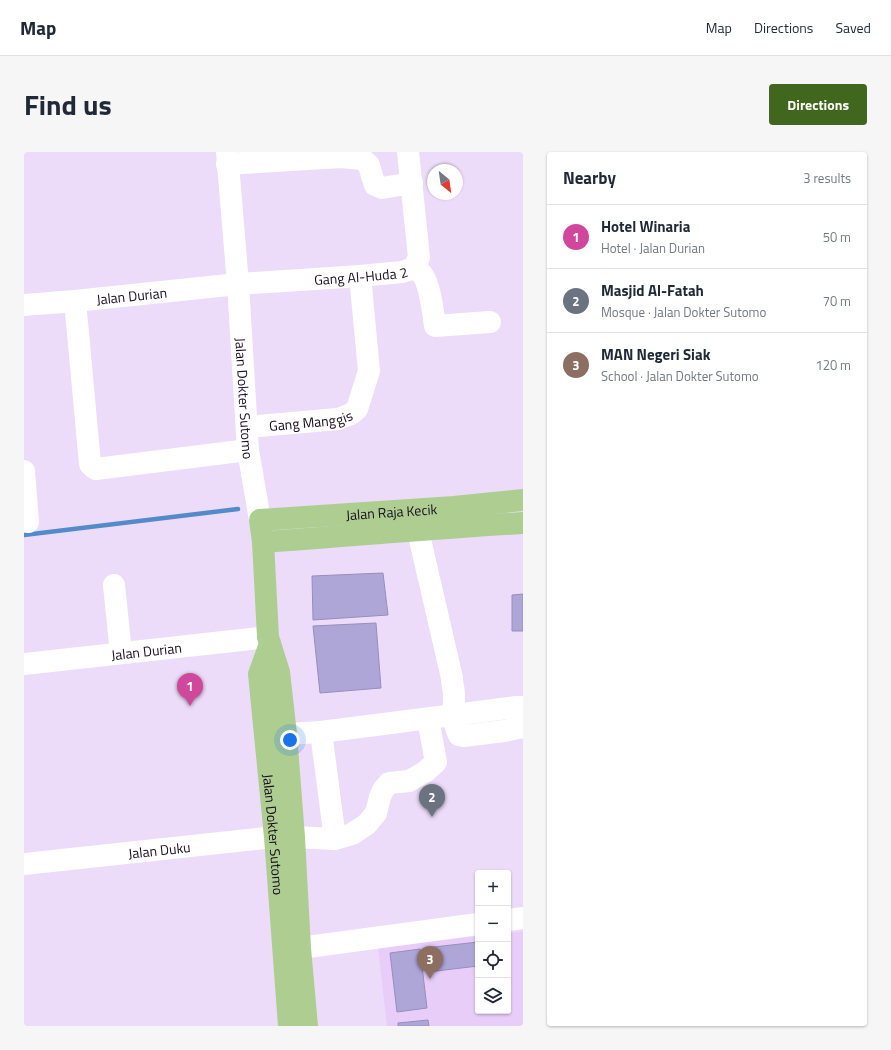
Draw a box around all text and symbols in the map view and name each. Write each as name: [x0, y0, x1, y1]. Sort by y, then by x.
text: Map: [20, 13, 56, 42]
text: Map: [706, 17, 732, 38]
text: Directions: [754, 17, 813, 38]
text: Saved: [835, 17, 871, 38]
text: Find us: [24, 83, 112, 126]
button: Directions: [769, 84, 867, 125]
north arrow: [427, 164, 463, 200]
text: Nearby: [563, 165, 616, 191]
text: 3 results: [803, 168, 851, 188]
text: Hotel Winaria: [601, 215, 690, 238]
text: 1: [572, 227, 580, 247]
text: 50 m: [823, 227, 851, 247]
text: Hotel · Jalan Durian: [601, 238, 705, 258]
street label: Gang Al-Huda 2: [313, 260, 410, 289]
text: Masjid Al-Fatah: [601, 279, 704, 302]
street label: Jalan Durian: [95, 281, 168, 309]
text: 2: [572, 291, 580, 311]
text: 70 m: [823, 291, 851, 311]
text: Mosque · Jalan Dokter Sutomo: [601, 302, 766, 322]
street label: Jalan Dokter Sutomo: [231, 337, 260, 461]
text: MAN Negeri Siak: [601, 343, 710, 366]
text: 3: [572, 355, 580, 375]
text: 120 m: [815, 355, 851, 375]
text: School · Jalan Dokter Sutomo: [601, 366, 759, 386]
street label: Gang Manggis: [268, 404, 355, 436]
street label: Jalan Raja Kecik: [345, 498, 438, 525]
street label: Jalan Durian: [110, 636, 183, 665]
pin: 1: [177, 673, 203, 706]
your location: [280, 730, 300, 750]
street label: Jalan Dokter Sutomo: [258, 773, 290, 896]
pin: 2: [419, 784, 445, 817]
street label: Jalan Duku: [127, 836, 191, 863]
map controls: [475, 870, 511, 1014]
button: +: [475, 870, 511, 906]
button: −: [475, 906, 511, 942]
button: locate: [475, 942, 511, 978]
pin: 3: [417, 946, 443, 979]
button: layers: [475, 978, 511, 1014]

